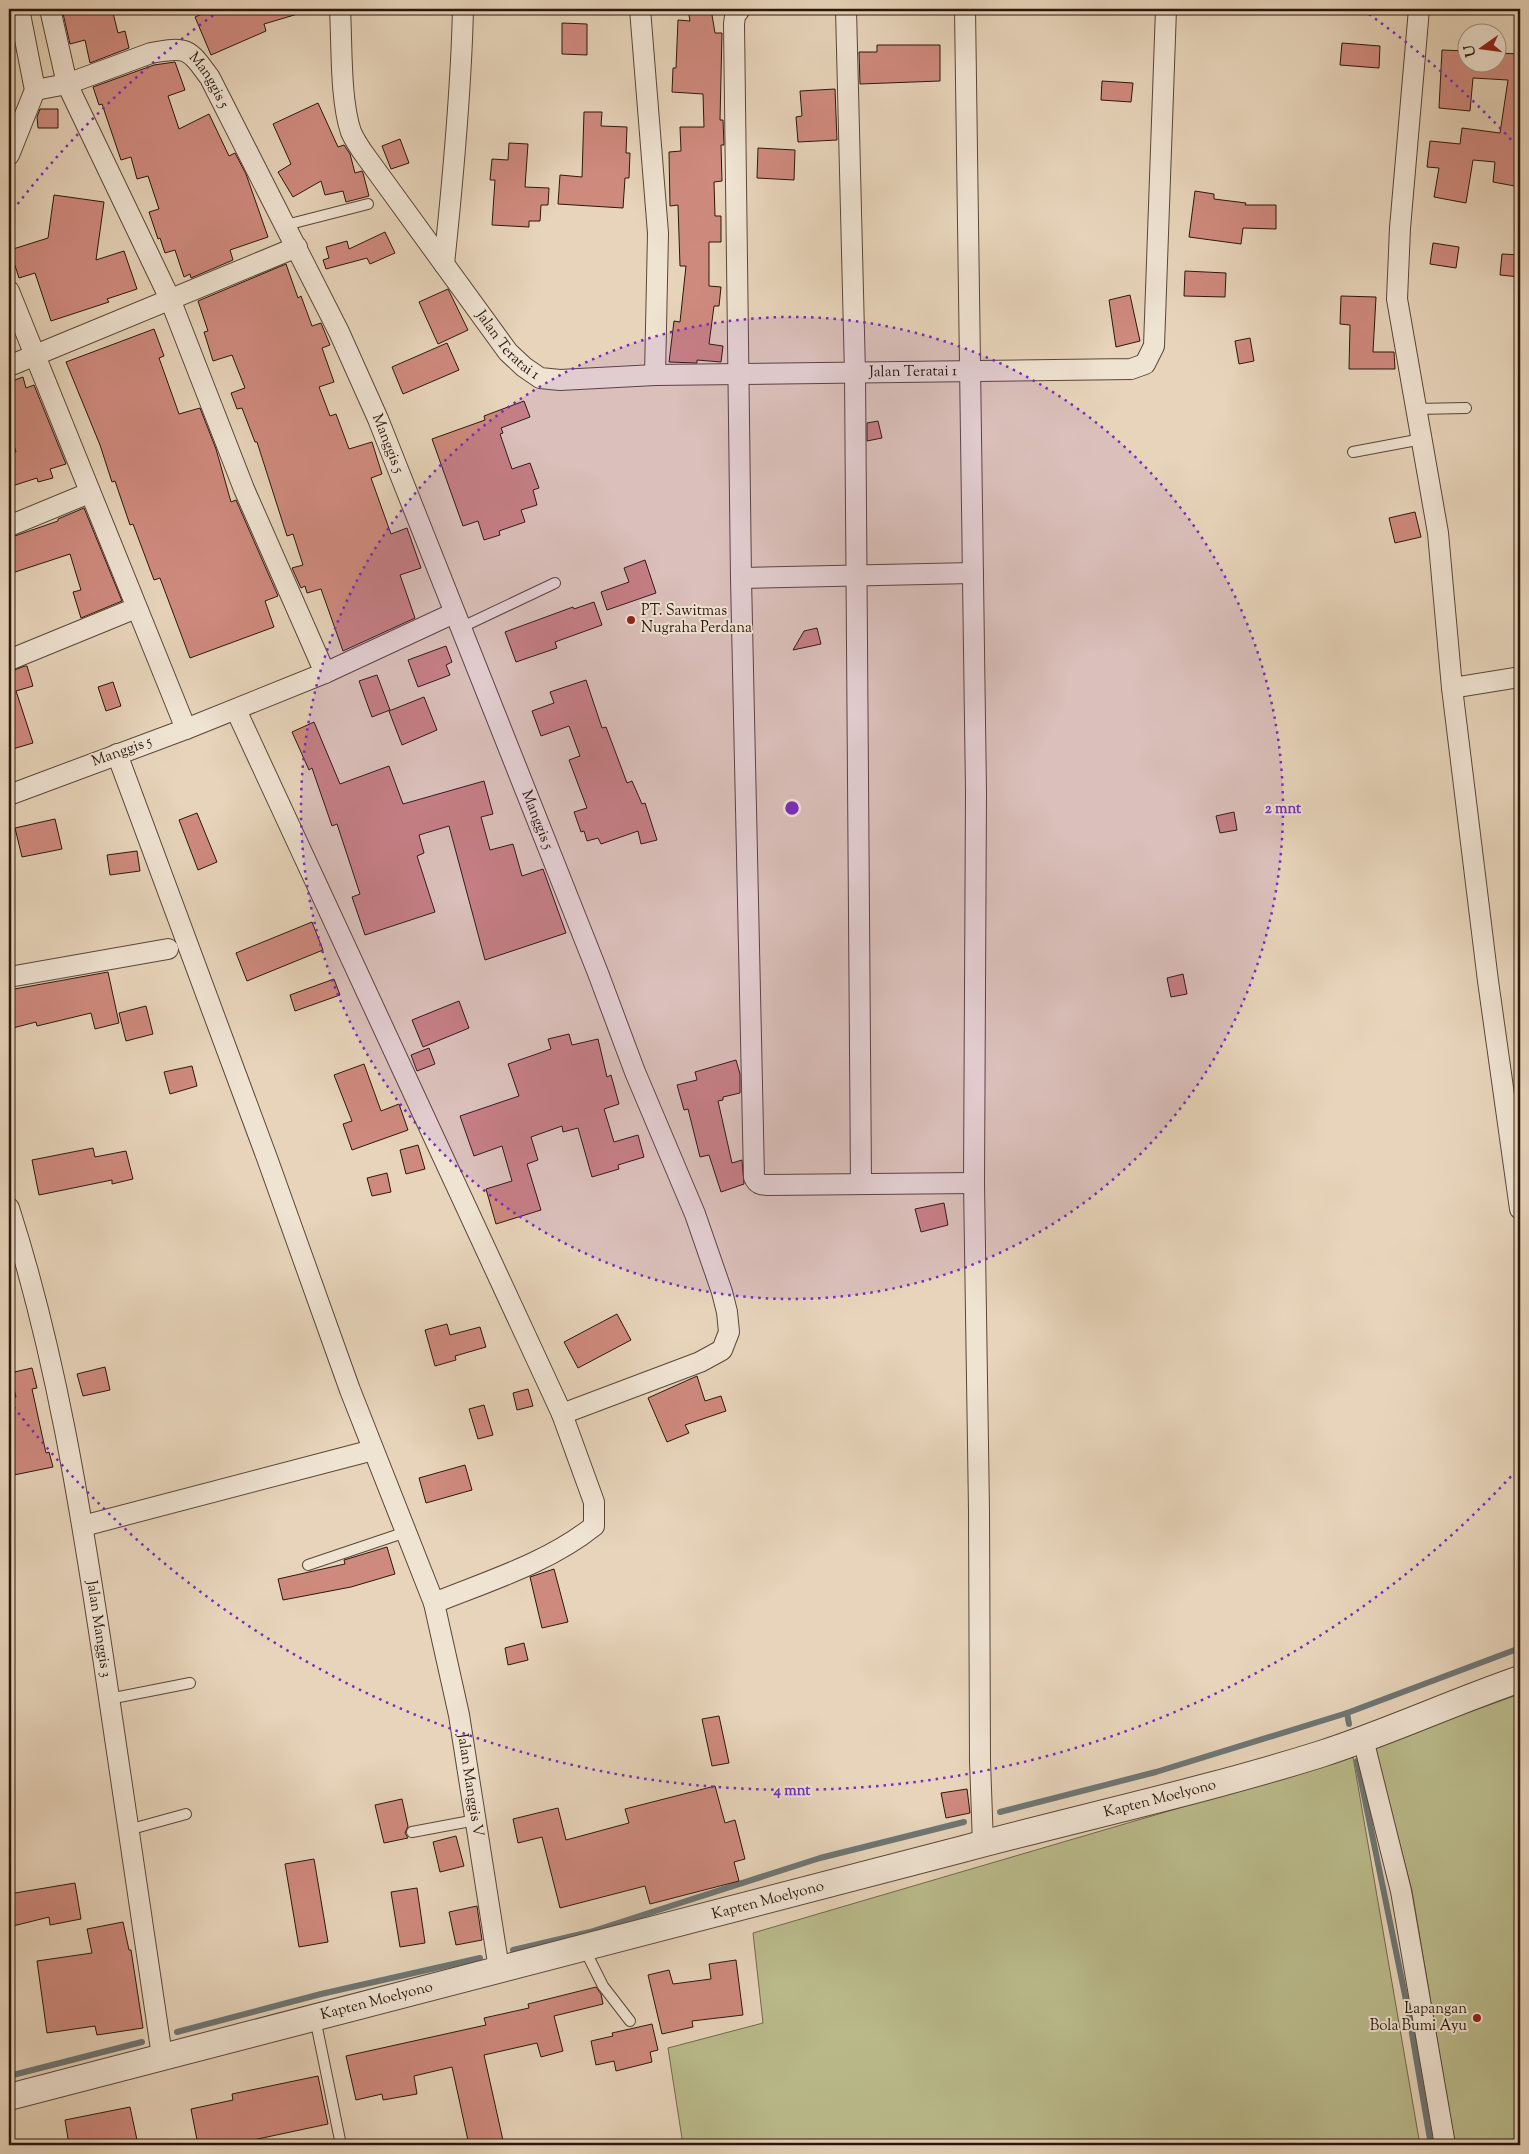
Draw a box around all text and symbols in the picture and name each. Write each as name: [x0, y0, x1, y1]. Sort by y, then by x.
north arrow: [1456, 22, 1506, 72]
text: U: [1460, 42, 1482, 59]
street label: Manggis 5: [184, 48, 234, 112]
street label: Jalan Teratai 1: [470, 305, 544, 385]
street label: Jalan Teratai 1: [868, 361, 957, 383]
street label: Manggis 5: [366, 411, 409, 476]
place label: PT. Sawitmas Nugraha Perdana: [641, 601, 752, 639]
marker: PT. Sawitmas Nugraha Perdana: [625, 614, 637, 626]
street label: Manggis 5: [89, 731, 155, 773]
street label: Manggis 5: [516, 787, 558, 853]
centre of rings: [783, 799, 801, 817]
text: 2 mnt: [1265, 799, 1302, 820]
street label: Jalan Manggis 3: [81, 1578, 116, 1679]
street label: Jalan Manggis V: [451, 1731, 488, 1838]
street label: Kapten Moelyono: [1102, 1774, 1218, 1823]
text: 4 mnt: [772, 1781, 811, 1802]
street label: Kapten Moelyono: [710, 1876, 826, 1925]
street label: Kapten Moelyono: [318, 1976, 435, 2025]
place label: Lapangan Bola Bumi Ayu: [1370, 1999, 1467, 2037]
marker: Lapangan Bola Bumi Ayu: [1471, 2012, 1483, 2024]

